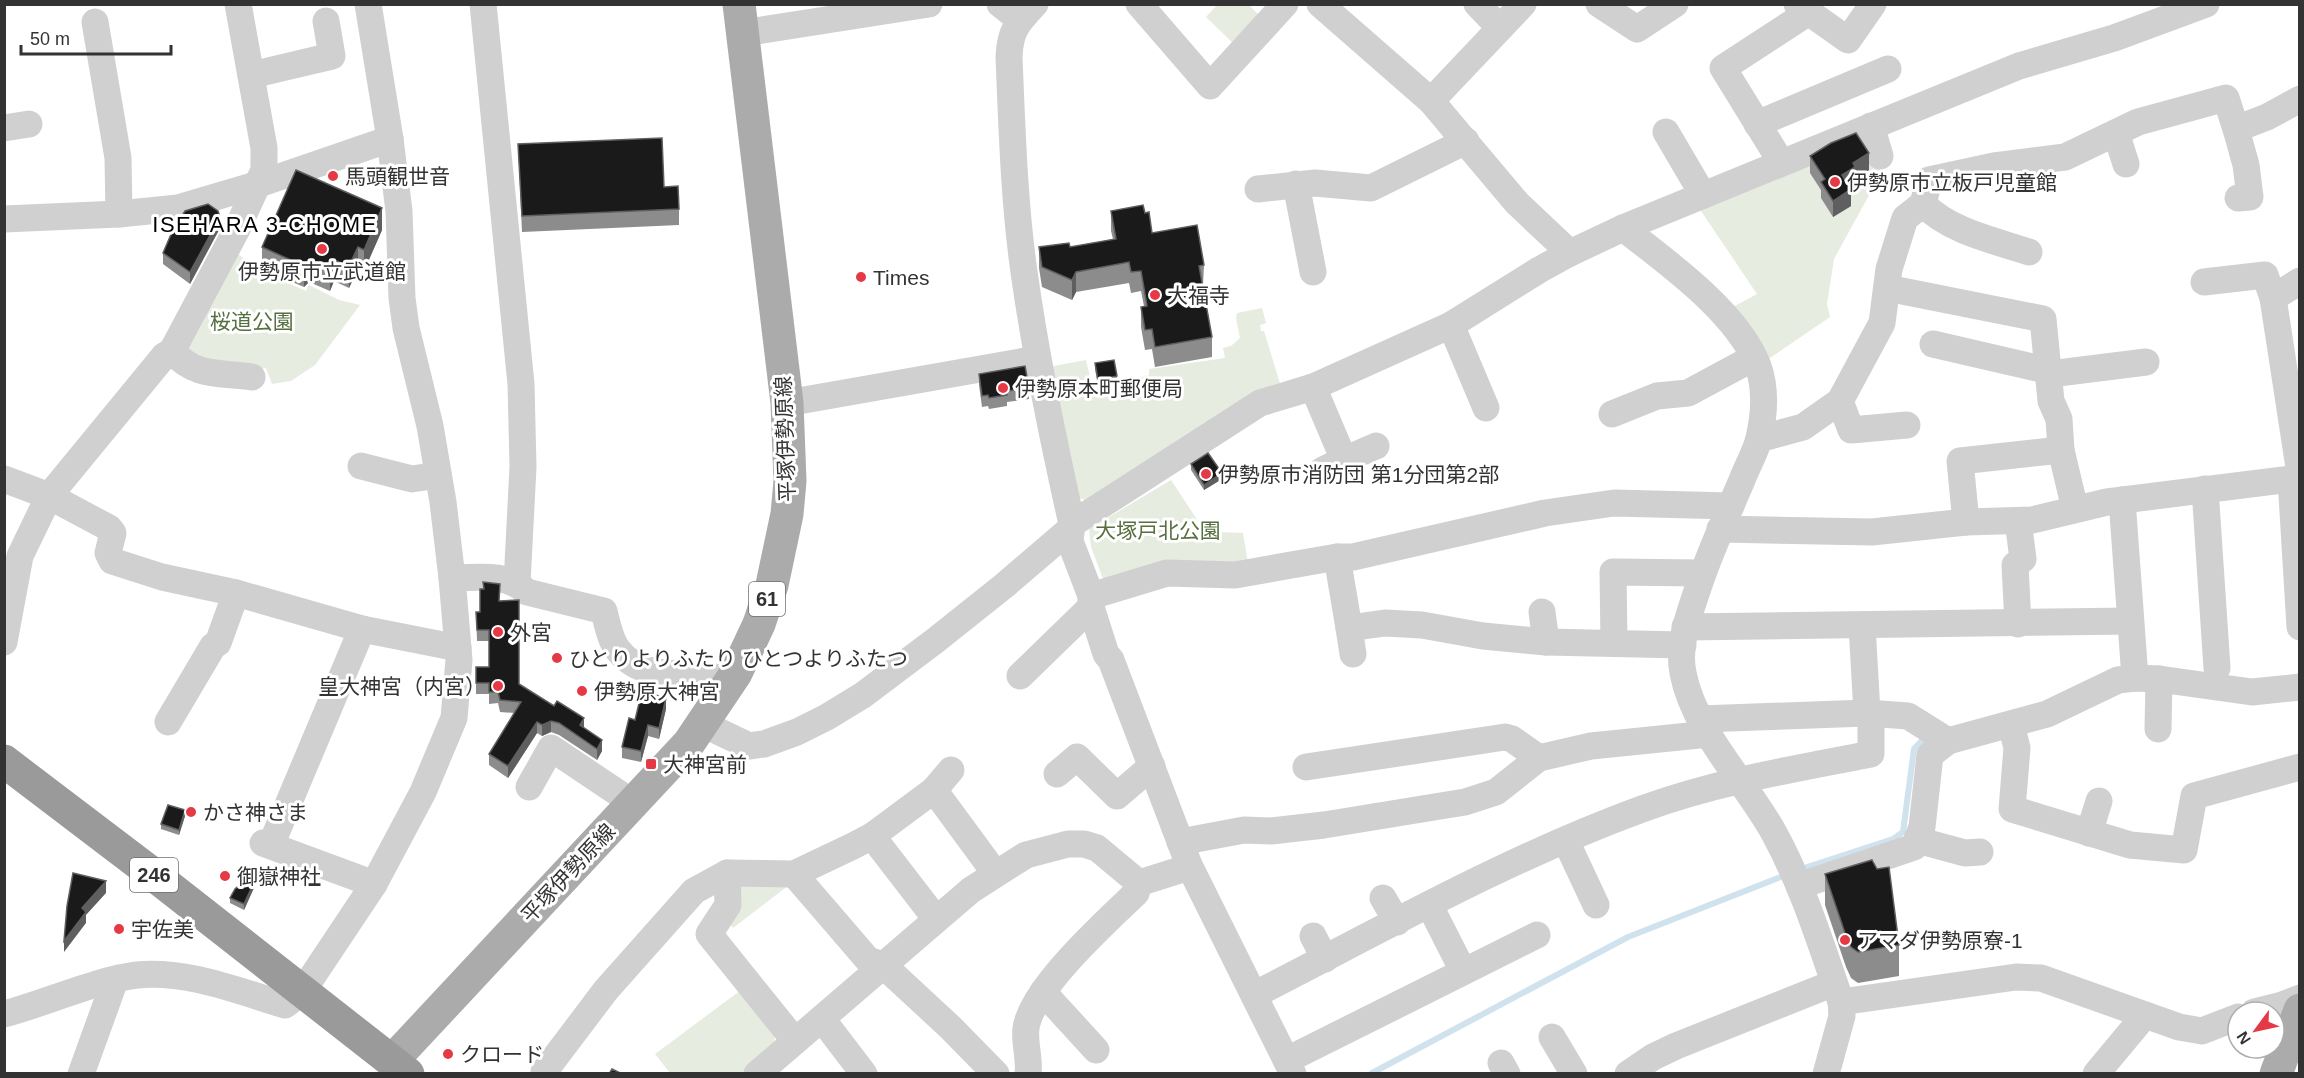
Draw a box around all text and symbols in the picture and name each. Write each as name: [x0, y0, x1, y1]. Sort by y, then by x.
scale bar: [21, 18, 171, 56]
text: 50 m: [30, 29, 70, 49]
place label: 馬頭観世音: [345, 165, 450, 188]
marker: 馬頭観世音: [326, 169, 340, 183]
place label: 伊勢原市立板戸児童館: [1847, 171, 2057, 194]
marker: 伊勢原市立板戸児童館: [1828, 175, 1842, 189]
district label: ISEHARA 3-CHOME: [152, 212, 378, 237]
marker: 伊勢原市立武道館: [315, 242, 329, 256]
place label: 伊勢原市立武道館: [238, 260, 406, 283]
place label: Times: [873, 266, 929, 289]
marker: Times: [854, 270, 868, 284]
place label: 大福寺: [1167, 284, 1230, 307]
marker: 大福寺: [1148, 288, 1162, 302]
park label: 桜道公園: [210, 310, 294, 333]
street label: 平塚伊勢原線: [771, 376, 799, 502]
place label: 伊勢原本町郵便局: [1015, 377, 1183, 400]
marker: 伊勢原本町郵便局: [996, 381, 1010, 395]
place label: 伊勢原市消防団 第1分団第2部: [1218, 463, 1499, 486]
marker: 伊勢原市消防団 第1分団第2部: [1199, 467, 1213, 481]
park label: 大塚戸北公園: [1095, 519, 1221, 542]
road number: 61: [749, 582, 785, 616]
place label: 外宮: [510, 621, 552, 644]
marker: 外宮: [491, 625, 505, 639]
place label: ひとりよりふたり ひとつよりふたつ: [569, 647, 908, 670]
marker: ひとりよりふたり ひとつよりふたつ: [550, 651, 564, 665]
place label: 皇大神宮（内宮）: [318, 675, 486, 698]
marker: 皇大神宮（内宮）: [491, 679, 505, 693]
place label: 伊勢原大神宮: [594, 680, 720, 703]
marker: 伊勢原大神宮: [575, 684, 589, 698]
place label: 大神宮前: [663, 753, 747, 776]
marker: 大神宮前: [644, 757, 658, 771]
place label: かさ神さま: [203, 801, 308, 824]
marker: かさ神さま: [184, 805, 198, 819]
street label: 平塚伊勢原線: [517, 819, 619, 927]
road number: 246: [130, 858, 178, 892]
place label: 御嶽神社: [237, 865, 321, 888]
marker: 御嶽神社: [218, 869, 232, 883]
place label: 宇佐美: [131, 918, 194, 941]
marker: 宇佐美: [112, 922, 126, 936]
place label: アマダ伊勢原寮-1: [1857, 929, 2023, 952]
marker: アマダ伊勢原寮-1: [1838, 933, 1852, 947]
north arrow: [2226, 1000, 2286, 1060]
text: N: [2234, 1028, 2254, 1047]
place label: クロード: [460, 1043, 544, 1066]
marker: クロード: [441, 1047, 455, 1061]

